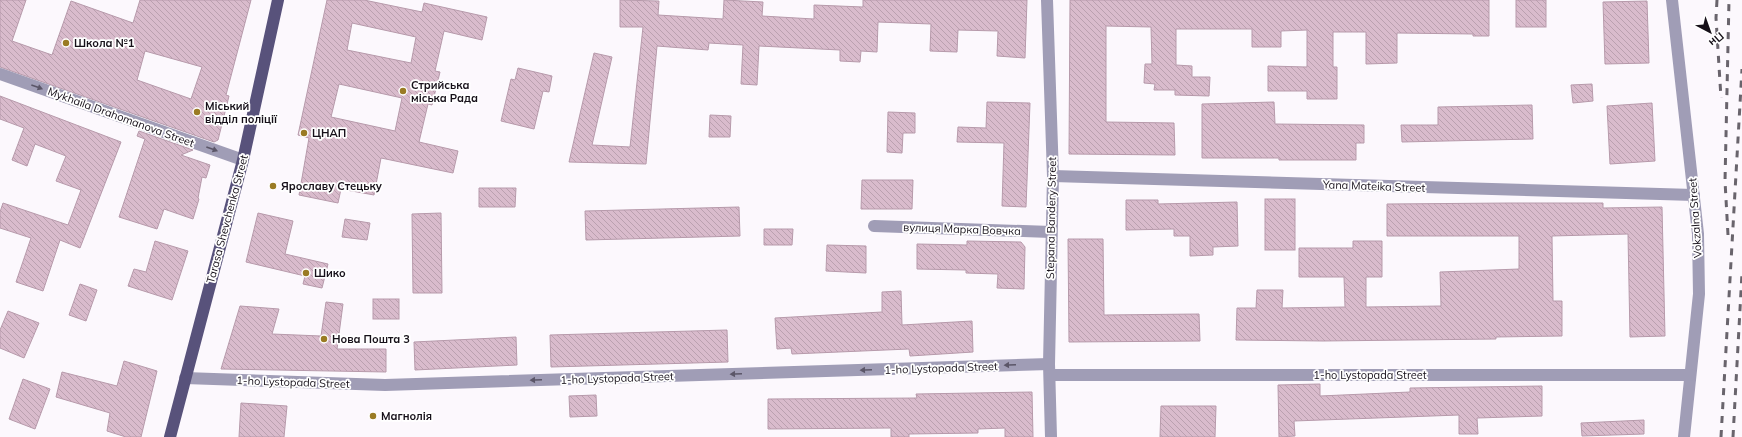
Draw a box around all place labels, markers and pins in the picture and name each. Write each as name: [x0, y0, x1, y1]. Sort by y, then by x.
place label: Школа №1: [74, 36, 135, 50]
marker: Школа №1: [61, 38, 71, 48]
place label: Стрийська міська Рада: [411, 78, 478, 105]
marker: Стрийська міська Рада: [398, 86, 408, 96]
place label: Міський відділ поліції: [205, 99, 278, 126]
marker: Міський відділ поліції: [192, 107, 202, 117]
place label: ЦНАП: [312, 126, 346, 140]
marker: ЦНАП: [299, 128, 309, 138]
place label: Ярославу Стецьку: [281, 179, 383, 193]
marker: Ярославу Стецьку: [268, 181, 278, 191]
place label: Шико: [314, 266, 346, 280]
marker: Шико: [301, 268, 311, 278]
place label: Нова Пошта 3: [332, 332, 410, 346]
marker: Нова Пошта 3: [319, 334, 329, 344]
place label: Магнолія: [381, 409, 432, 423]
marker: Магнолія: [368, 411, 378, 421]

